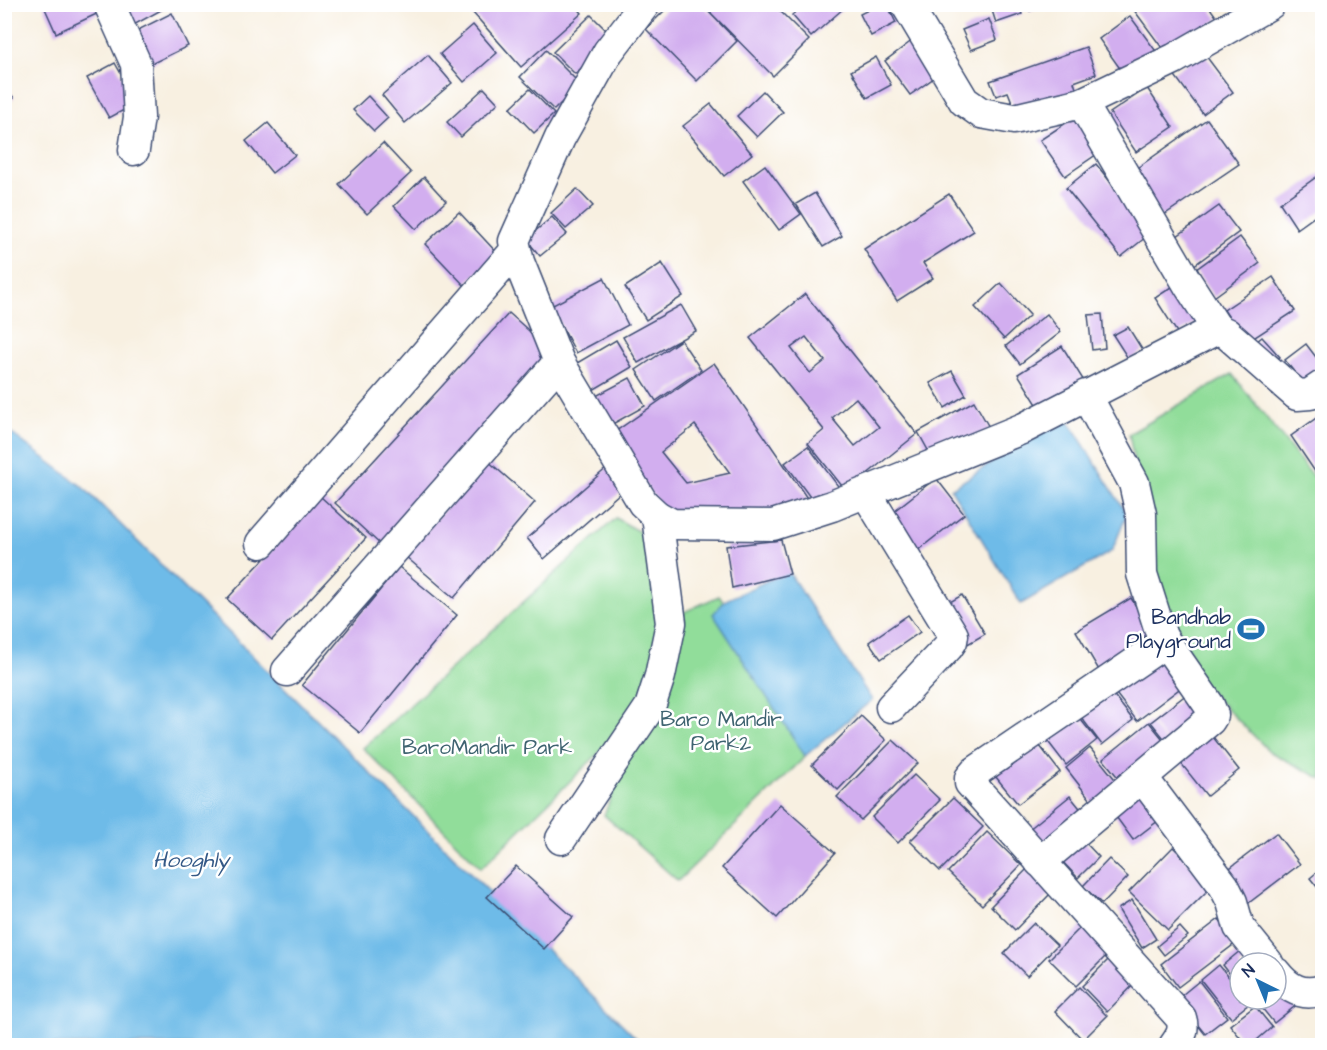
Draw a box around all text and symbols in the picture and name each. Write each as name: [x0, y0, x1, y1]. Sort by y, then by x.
place label: Bandhab Playground: [1126, 603, 1231, 658]
sports icon: Bandhab Playground: [1236, 614, 1266, 644]
park label: Baro Mandir Park2: [660, 705, 782, 758]
park label: BaroMandir Park: [402, 733, 572, 762]
water label: Hooghly: [153, 845, 232, 877]
north arrow: [1228, 951, 1288, 1011]
text: N: [1237, 959, 1260, 982]

